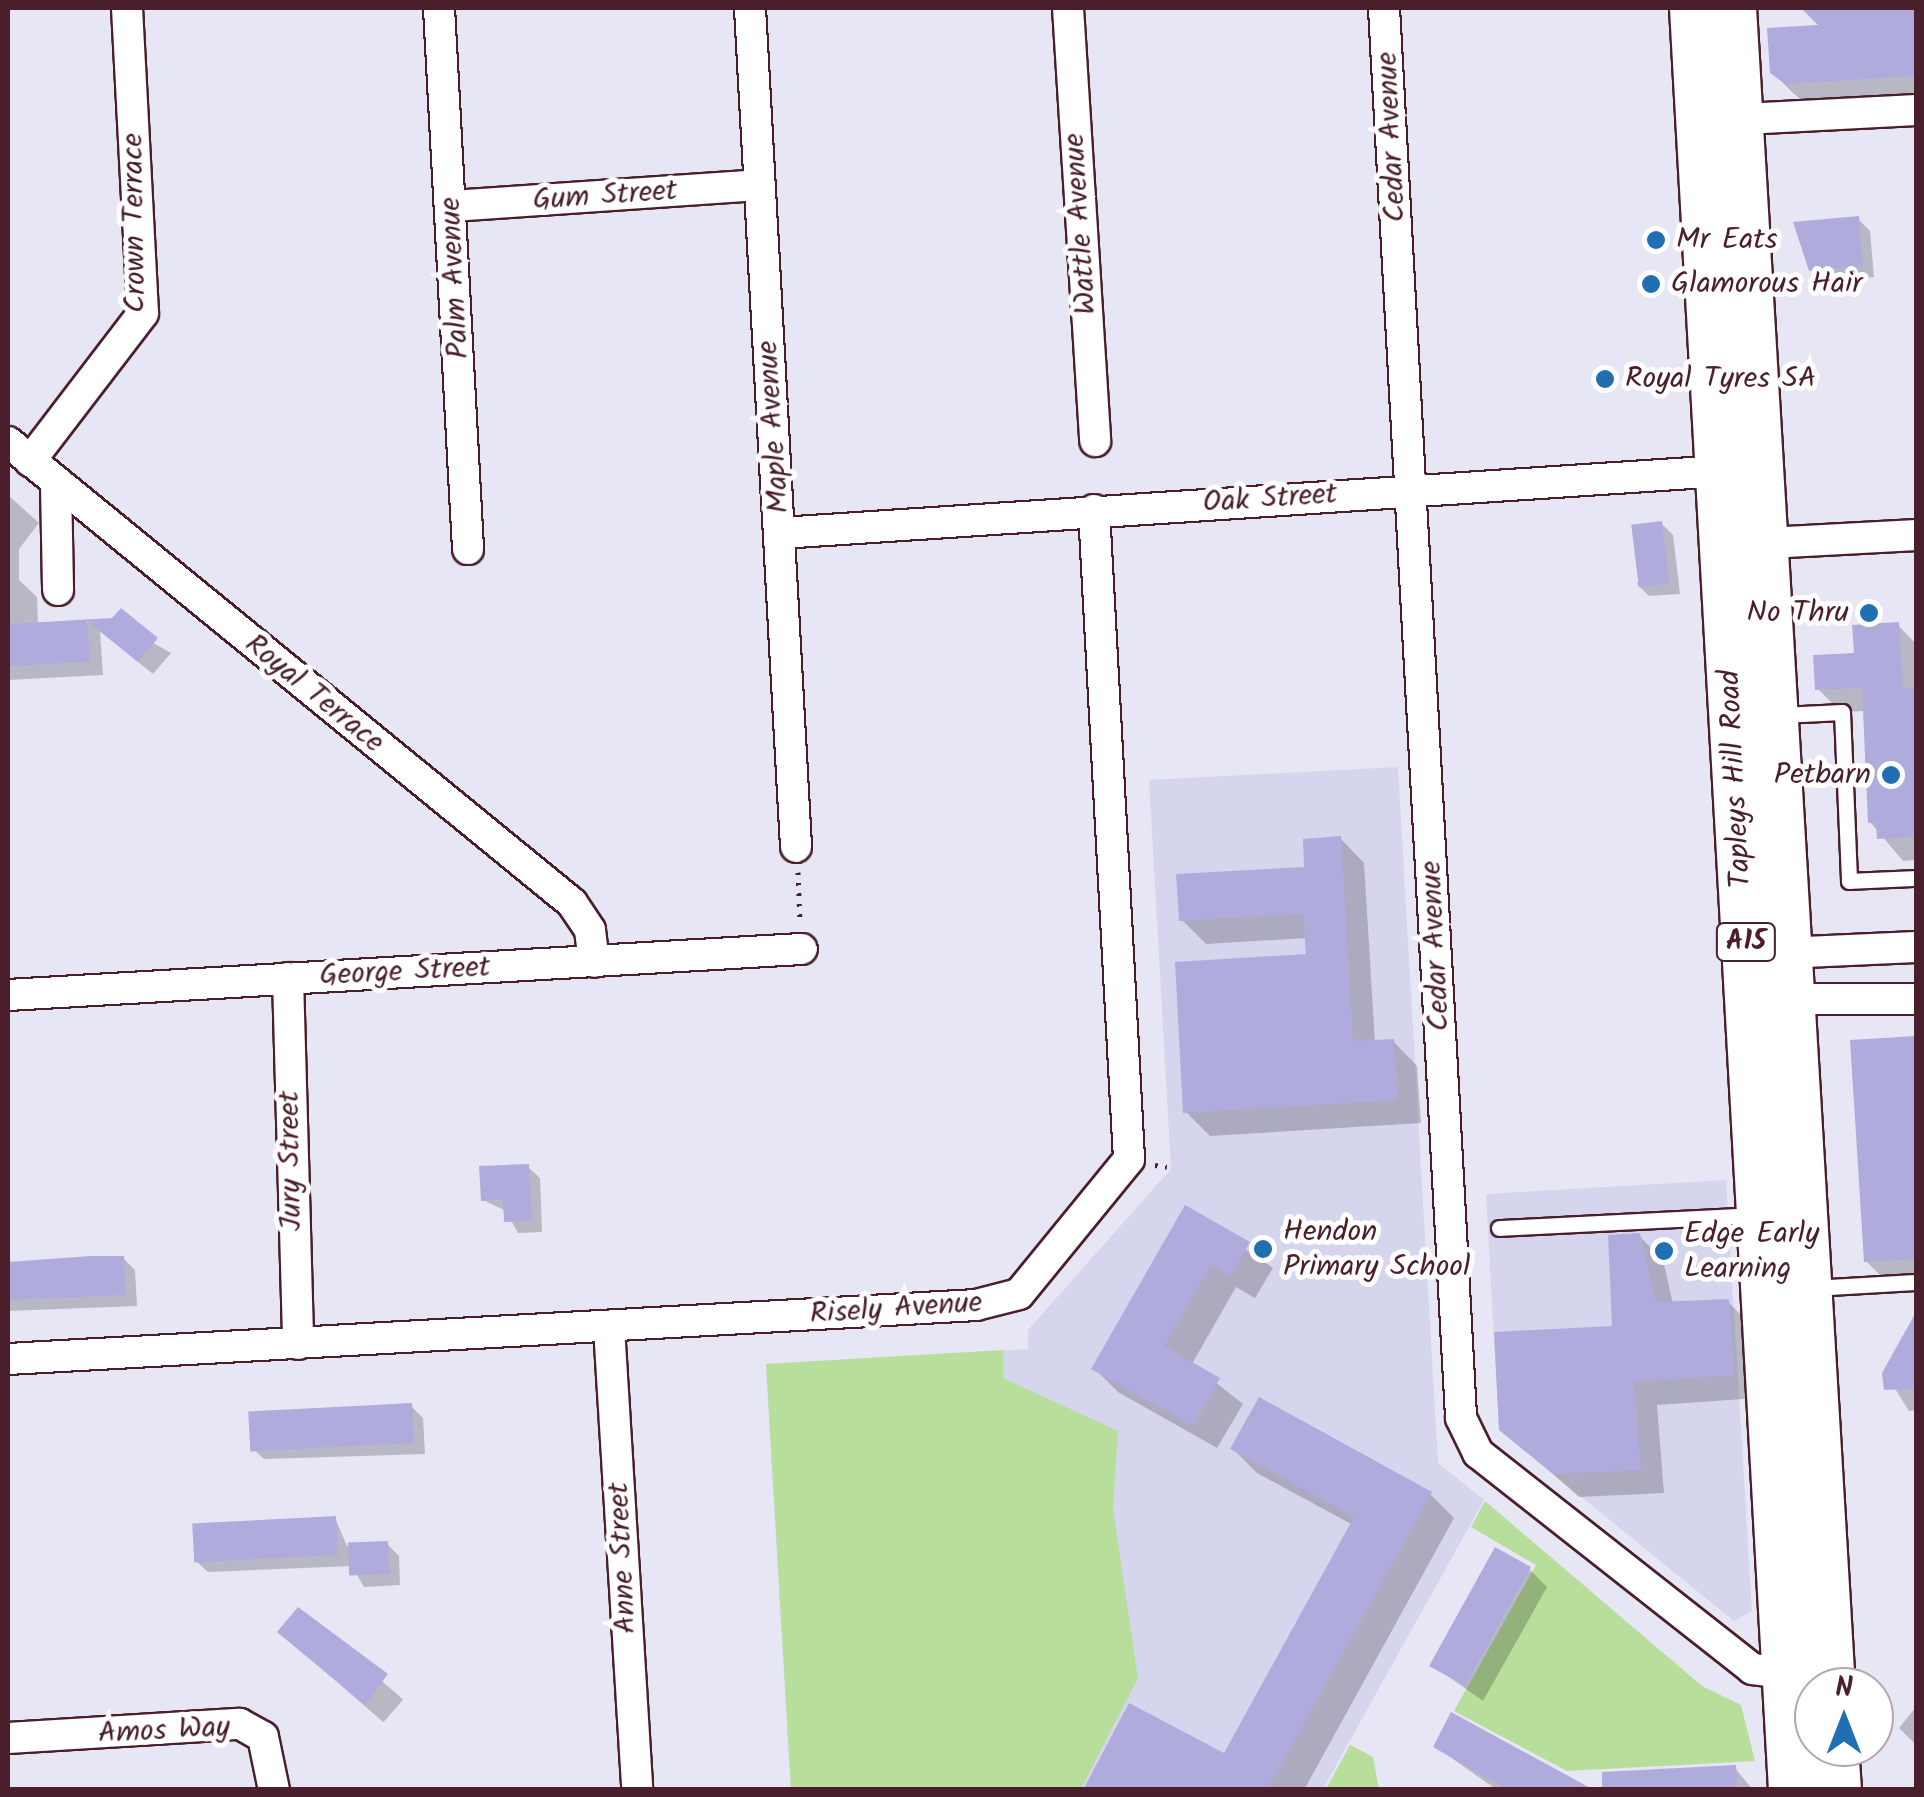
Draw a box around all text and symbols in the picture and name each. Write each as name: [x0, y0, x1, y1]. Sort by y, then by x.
street label: Cedar Avenue: [1370, 51, 1414, 223]
street label: Wattle Avenue: [1057, 132, 1105, 316]
street label: Crown Terrace: [115, 133, 155, 313]
street label: Gum Street: [532, 173, 678, 219]
street label: Palm Avenue: [433, 196, 477, 360]
place label: Mr Eats: [1676, 222, 1778, 258]
marker: Mr Eats: [1645, 229, 1667, 251]
place label: Glamorous Hair: [1671, 266, 1862, 302]
marker: Glamorous Hair: [1640, 273, 1662, 295]
street label: Maple Avenue: [750, 339, 798, 515]
place label: Royal Tyres SA: [1625, 361, 1816, 397]
marker: Royal Tyres SA: [1594, 368, 1616, 390]
street label: Oak Street: [1202, 476, 1338, 522]
place label: No Thru: [1747, 595, 1849, 631]
marker: No Thru: [1858, 602, 1880, 624]
street label: Royal Terrace: [237, 627, 391, 761]
street label: Tapleys Hill Road: [1712, 669, 1760, 889]
place label: Petbarn: [1774, 757, 1871, 793]
marker: Petbarn: [1880, 764, 1902, 786]
street label: Cedar Avenue: [1414, 860, 1458, 1032]
road number: A15: [1714, 919, 1778, 965]
street label: George Street: [319, 950, 491, 994]
street label: Jury Street: [272, 1090, 310, 1232]
place label: Hendon Primary School: [1283, 1214, 1470, 1284]
place label: Edge Early Learning: [1684, 1216, 1819, 1286]
marker: Hendon Primary School: [1252, 1238, 1274, 1260]
marker: Edge Early Learning: [1653, 1240, 1675, 1262]
street label: Risely Avenue: [809, 1285, 983, 1333]
street label: Anne Street: [601, 1481, 645, 1635]
text: N: [1835, 1666, 1853, 1711]
north arrow: [1794, 1667, 1894, 1767]
street label: Amos Way: [97, 1710, 231, 1752]

